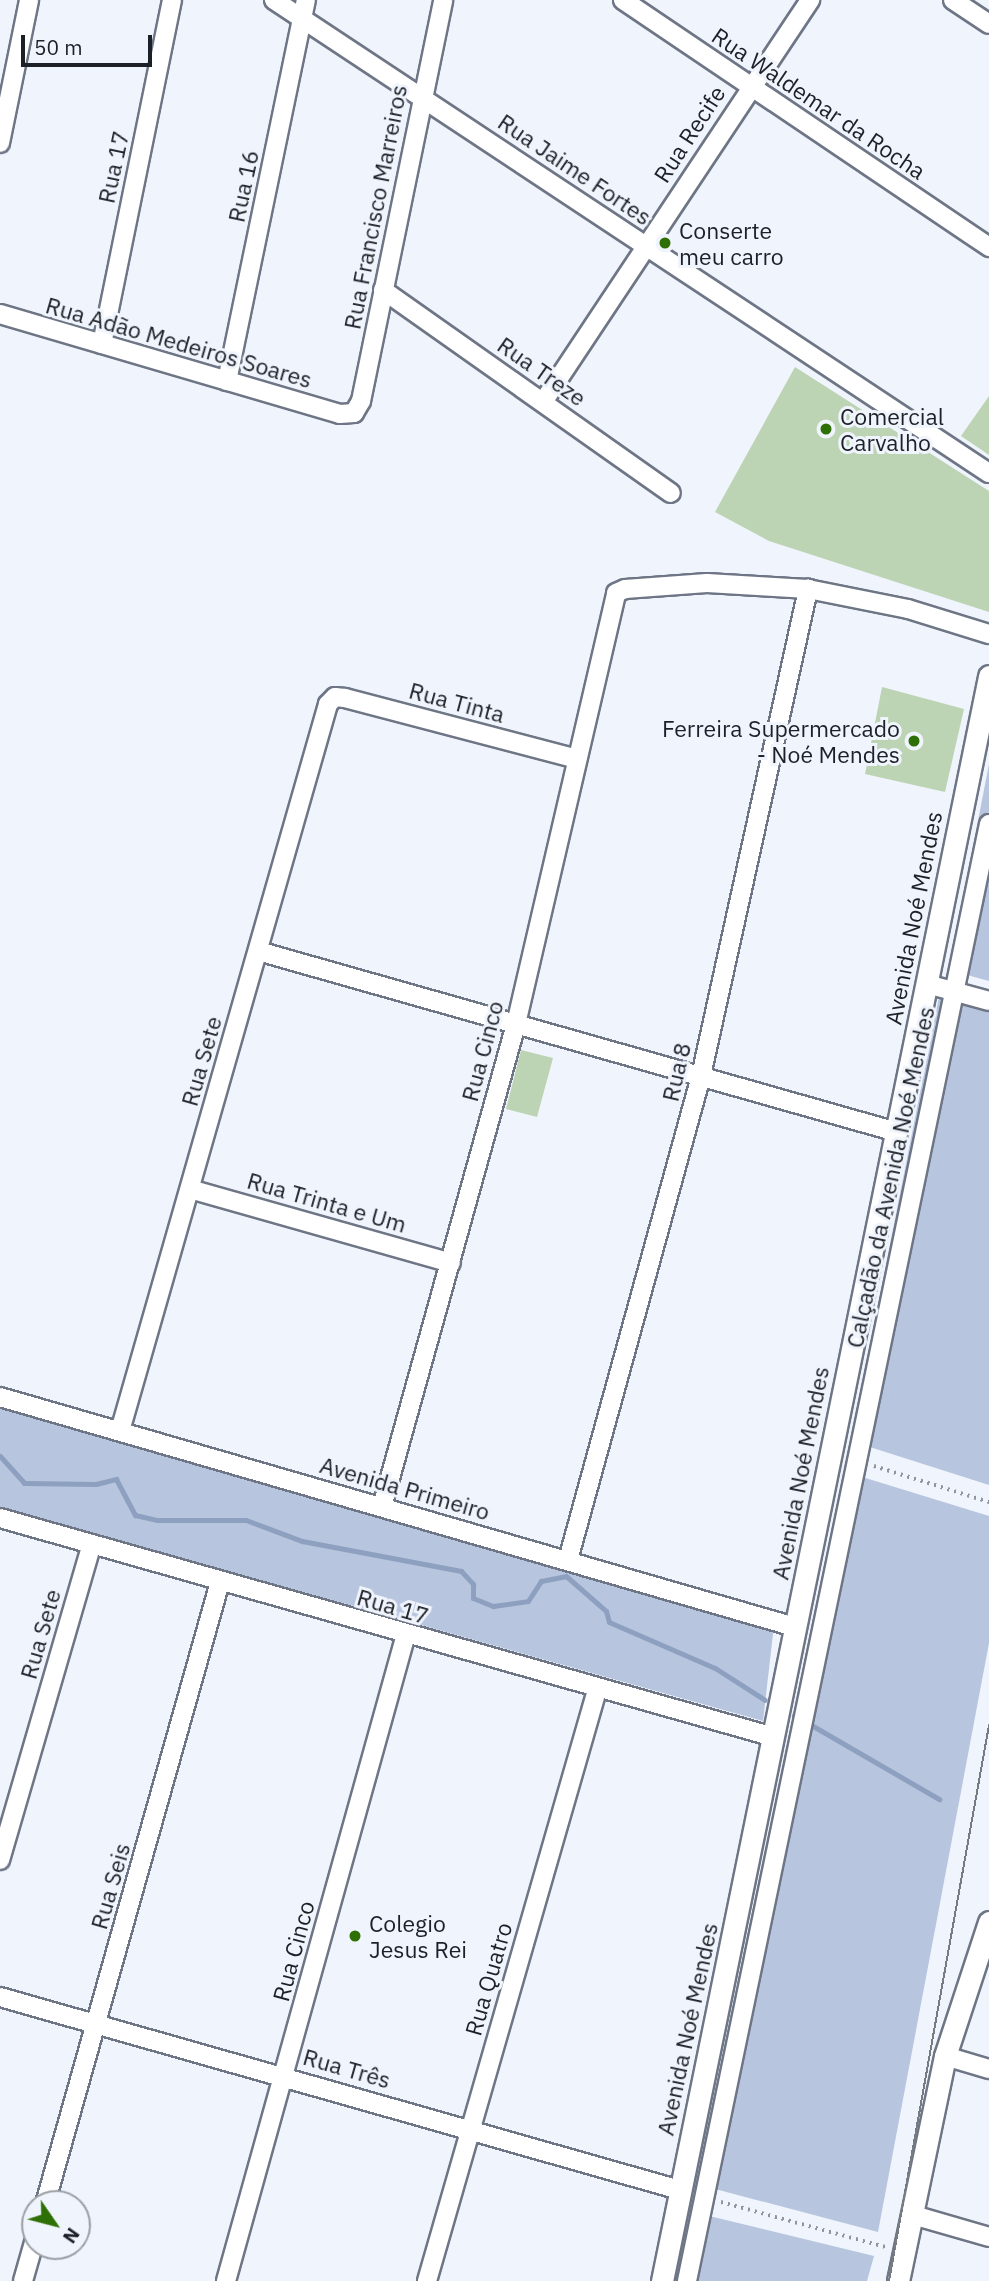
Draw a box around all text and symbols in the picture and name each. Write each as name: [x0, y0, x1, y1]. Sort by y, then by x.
scale bar: [24, 21, 156, 65]
street label: Rua Waldemar da Rocha: [707, 21, 931, 185]
text: 50 m: [34, 33, 83, 61]
street label: Rua Recife: [648, 80, 730, 188]
street label: Rua Francisco Marreiros: [338, 82, 412, 332]
street label: Rua Jaime Fortes: [493, 108, 657, 230]
street label: Rua 17: [92, 128, 134, 206]
street label: Rua 16: [222, 147, 264, 225]
place label: Conserte meu carro: [679, 216, 784, 270]
marker: Conserte meu carro: [657, 235, 673, 251]
street label: Rua Adão Medeiros Soares: [43, 291, 315, 393]
street label: Rua Treze: [493, 331, 591, 411]
place label: Comercial Carvalho: [840, 402, 944, 456]
marker: Comercial Carvalho: [818, 421, 834, 437]
street label: Rua Tinta: [406, 676, 508, 728]
place label: Ferreira Supermercado - Noé Mendes: [662, 714, 900, 768]
marker: Ferreira Supermercado - Noé Mendes: [906, 733, 922, 749]
street label: Avenida Noé Mendes: [879, 809, 947, 1027]
street label: Rua Cinco: [455, 998, 509, 1104]
street label: Calçadão da Avenida Noé Mendes: [840, 1004, 940, 1350]
street label: Rua Sete: [175, 1013, 227, 1109]
street label: Rua 8: [656, 1040, 696, 1104]
street label: Rua Trinta e Um: [244, 1166, 410, 1238]
street label: Avenida Noé Mendes: [766, 1364, 834, 1582]
street label: Avenida Primeiro: [317, 1451, 493, 1525]
street label: Rua 17: [354, 1583, 432, 1629]
street label: Rua Sete: [14, 1586, 66, 1682]
street label: Rua Seis: [85, 1840, 135, 1932]
street label: Rua Cinco: [266, 1898, 320, 2004]
place label: Colegio Jesus Rei: [369, 1909, 467, 1963]
street label: Rua Quatro: [459, 1919, 517, 2039]
street label: Avenida Noé Mendes: [651, 1920, 723, 2138]
marker: Colegio Jesus Rei: [347, 1928, 363, 1944]
street label: Rua Três: [300, 2042, 394, 2094]
north arrow: [21, 2190, 91, 2260]
text: N: [58, 2223, 85, 2248]

